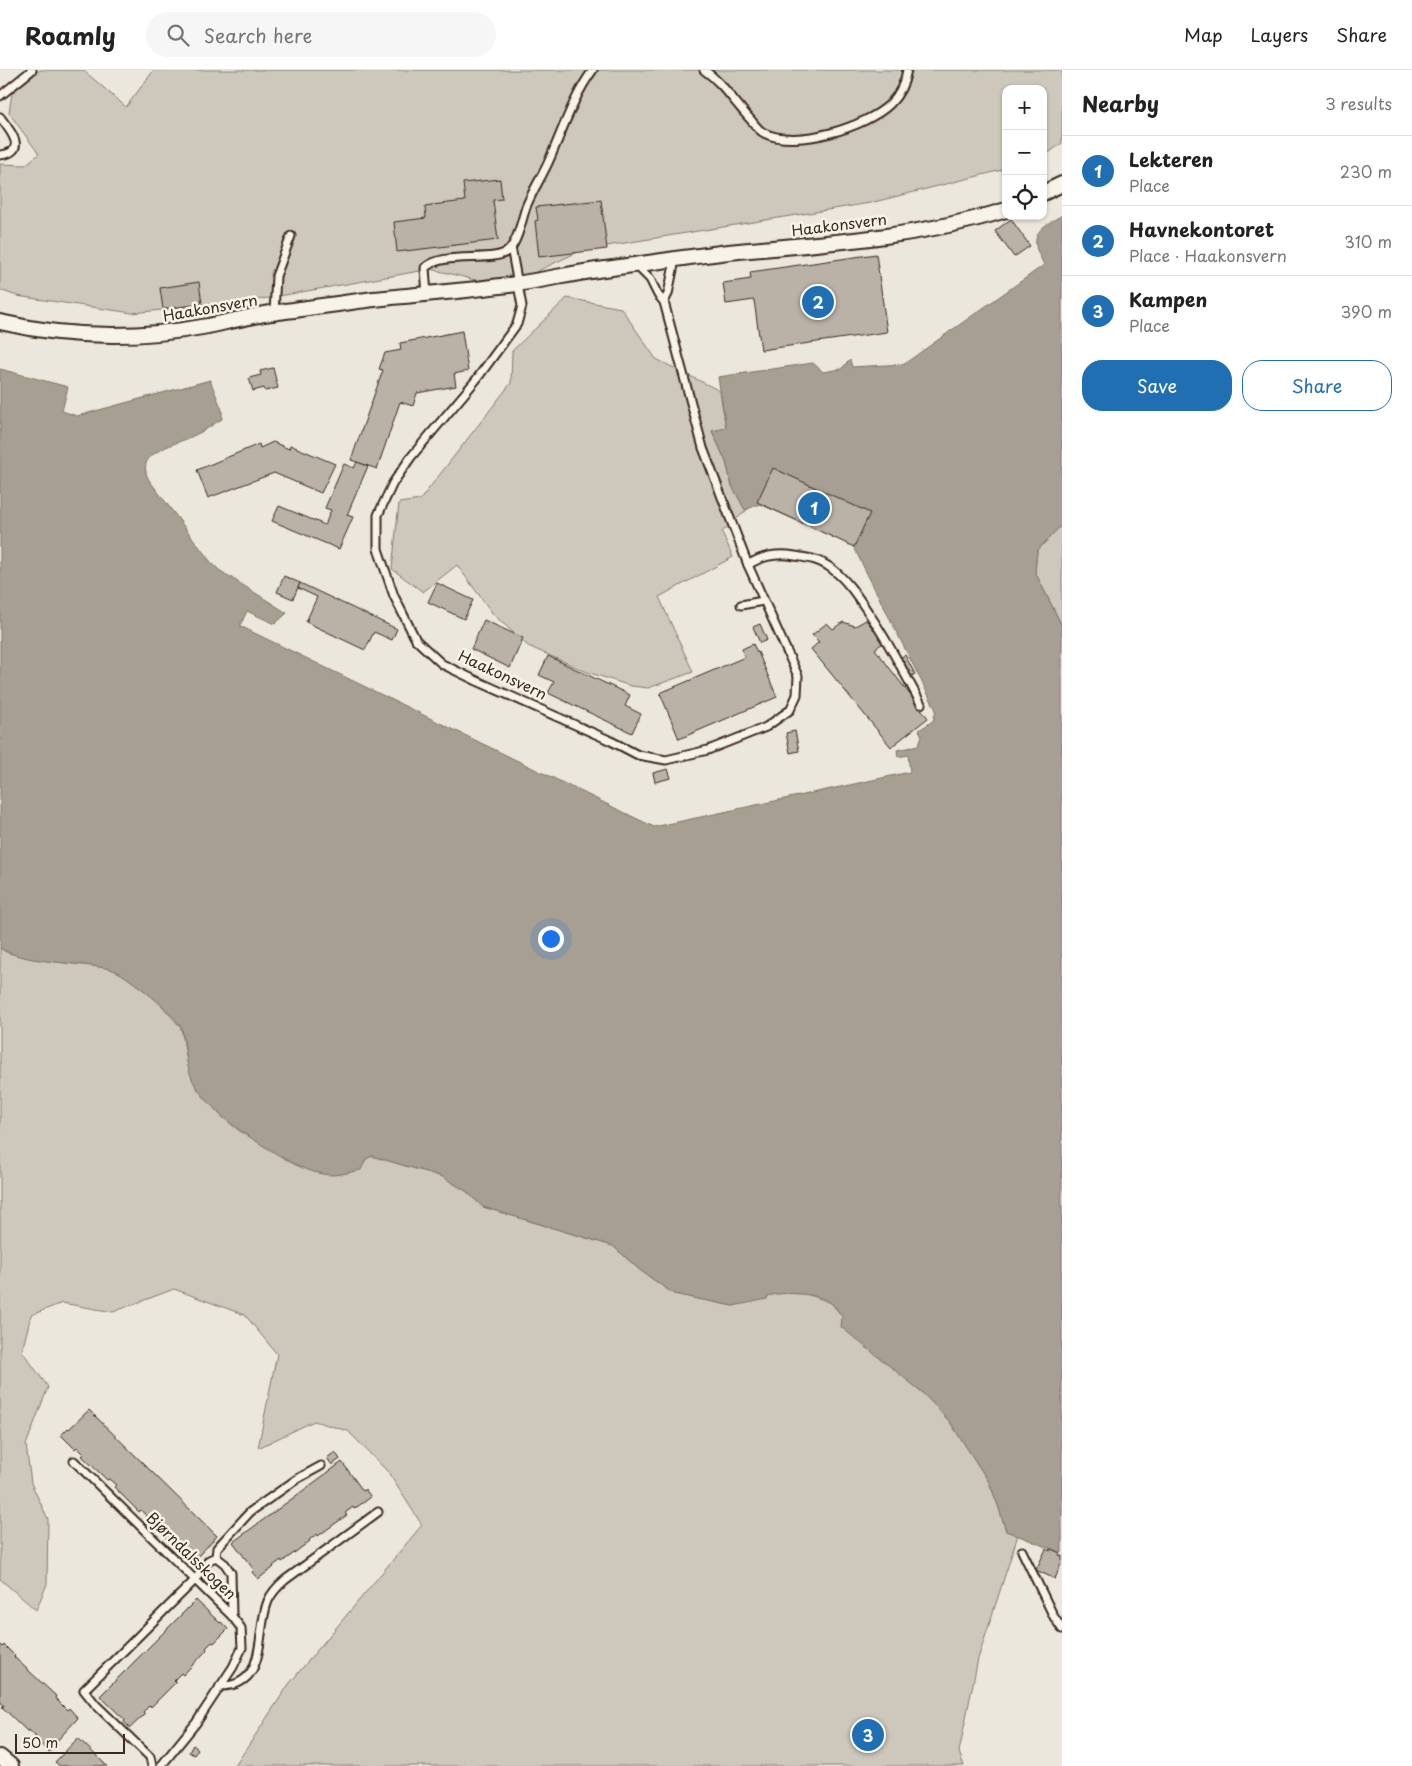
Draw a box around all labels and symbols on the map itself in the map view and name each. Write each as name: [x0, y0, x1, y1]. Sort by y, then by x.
street label: Haakonsvern: [790, 207, 888, 241]
pin: 2: [802, 283, 834, 321]
street label: Haakonsvern: [161, 287, 259, 327]
pin: 1: [798, 489, 830, 527]
street label: Haakonsvern: [455, 643, 551, 705]
your location: [538, 926, 564, 952]
street label: Bjørndalsskogen: [142, 1506, 242, 1604]
pin: 3: [852, 1716, 884, 1754]
scale bar: [15, 1731, 125, 1754]

